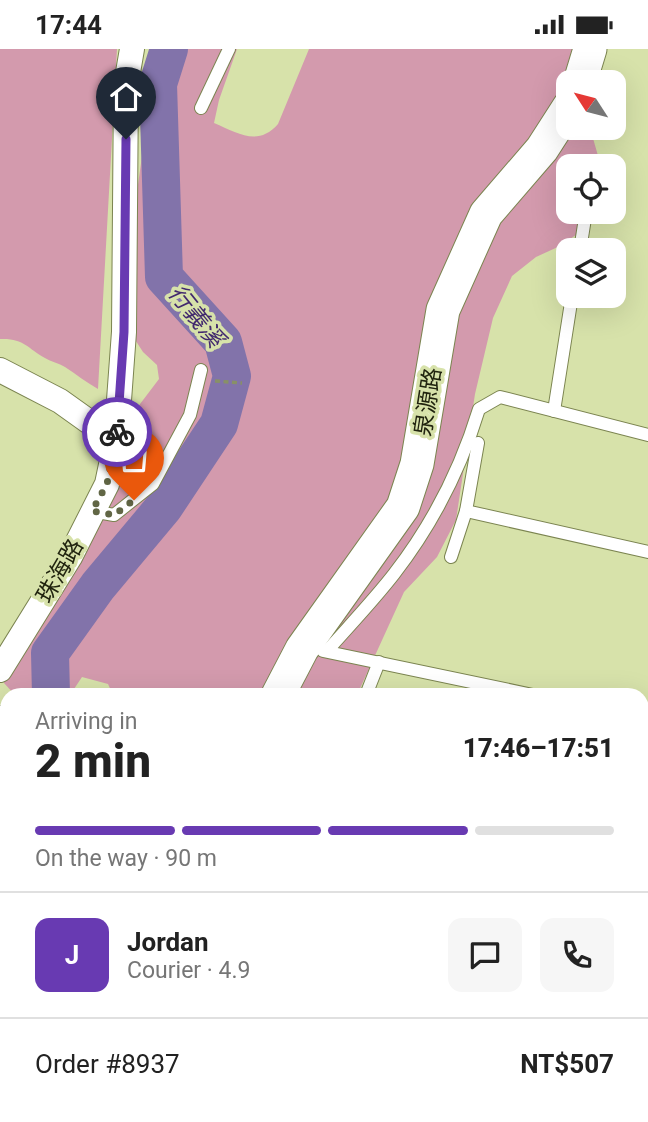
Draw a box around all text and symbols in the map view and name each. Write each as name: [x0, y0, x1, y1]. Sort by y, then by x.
text: 17:44: [35, 10, 102, 40]
pin: [96, 67, 156, 139]
north arrow: [556, 70, 626, 140]
map controls: [556, 70, 626, 308]
icon: home: [107, 78, 145, 116]
button: locate: [556, 154, 626, 224]
button: layers: [556, 238, 626, 308]
water label: 行義溪: [162, 279, 231, 355]
street label: 泉源路: [409, 366, 447, 438]
courier: [82, 397, 152, 467]
icon: bike: [98, 413, 136, 451]
pin: [104, 428, 164, 500]
icon: bag: [115, 439, 153, 477]
street label: 珠海路: [31, 534, 89, 608]
text: Arriving in: [35, 708, 138, 735]
text: 17:46–17:51: [463, 733, 614, 763]
text: 2 min: [35, 734, 151, 788]
text: On the way · 90 m: [35, 845, 217, 872]
button: chat: [448, 918, 522, 992]
button: phone: [540, 918, 614, 992]
text: Jordan: [127, 927, 209, 957]
text: J: [65, 940, 79, 970]
text: Courier · 4.9: [127, 957, 250, 984]
text: Order #8937: [35, 1049, 180, 1079]
text: NT$507: [520, 1049, 614, 1079]

